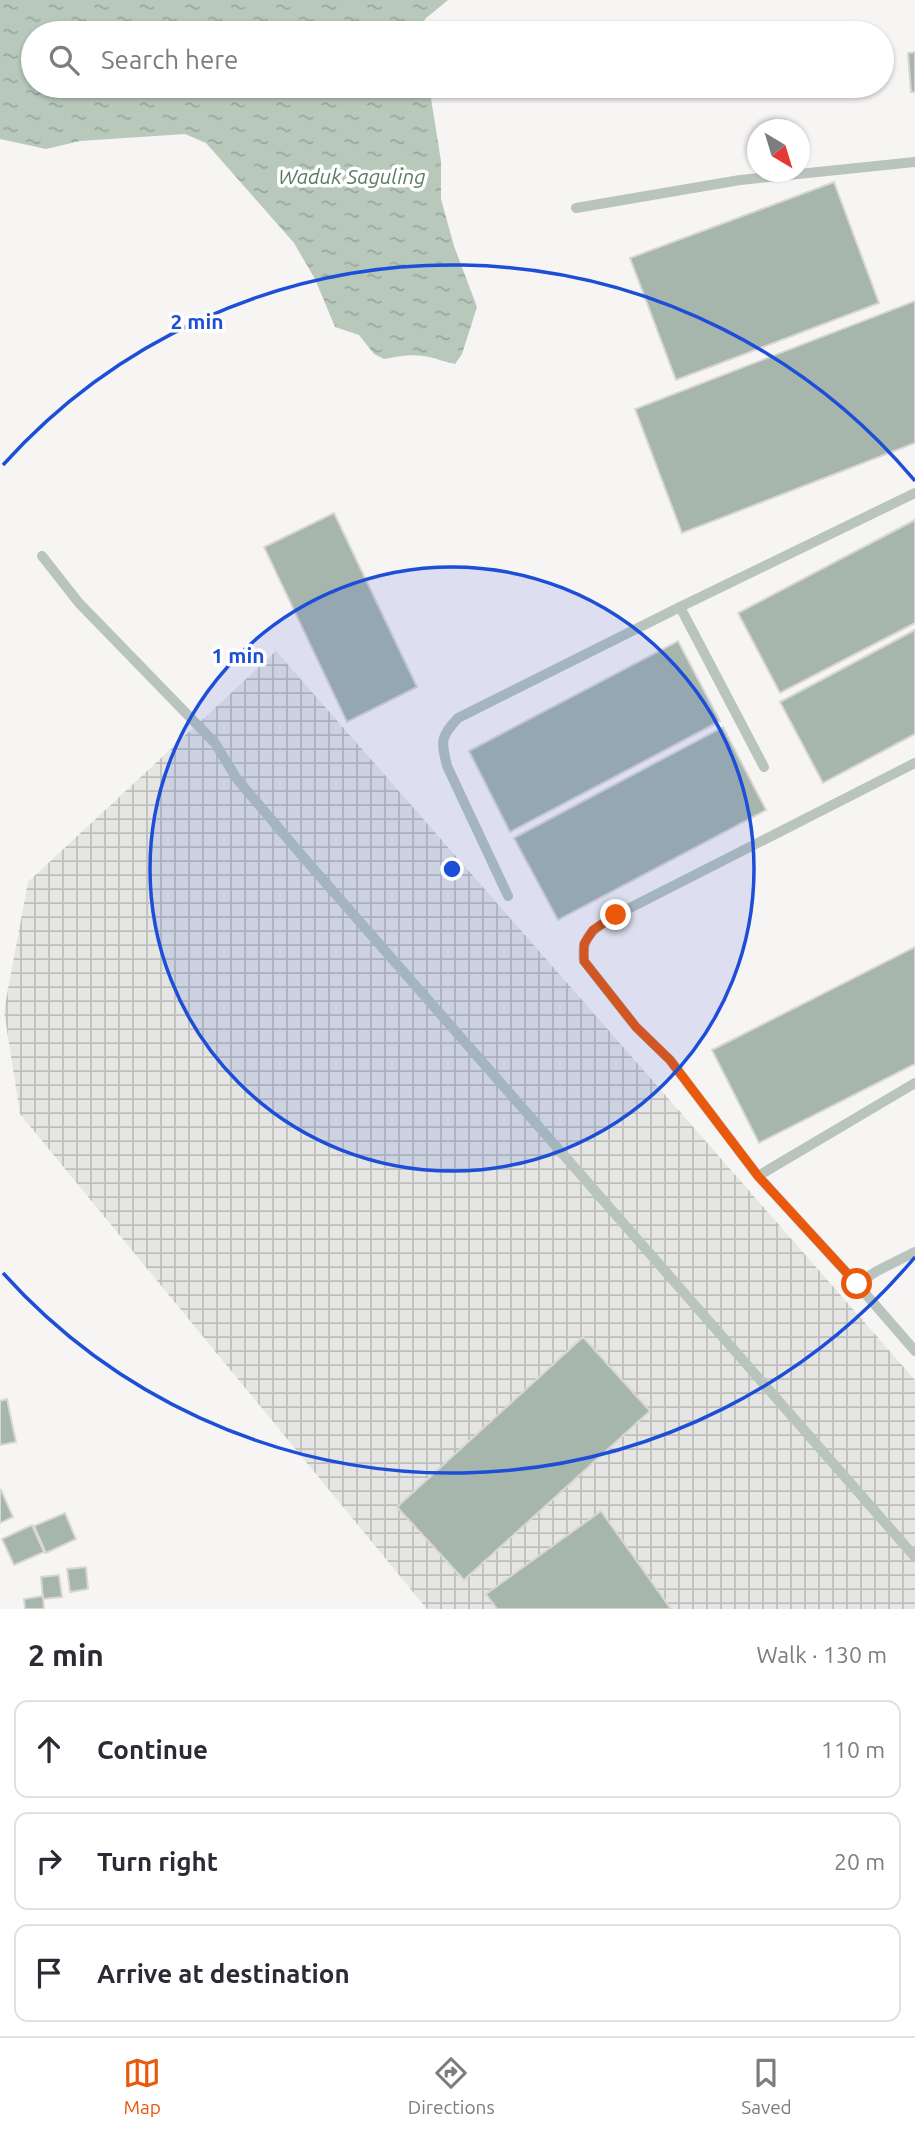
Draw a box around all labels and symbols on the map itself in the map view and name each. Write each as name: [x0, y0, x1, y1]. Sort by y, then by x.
north arrow: [747, 119, 810, 182]
water label: Waduk Saguling: [278, 164, 426, 188]
text: 2 min: [170, 309, 224, 333]
text: 1 min: [211, 643, 265, 667]
centre of rings: [440, 857, 464, 881]
route end: [600, 899, 631, 930]
route start: [841, 1268, 872, 1299]

